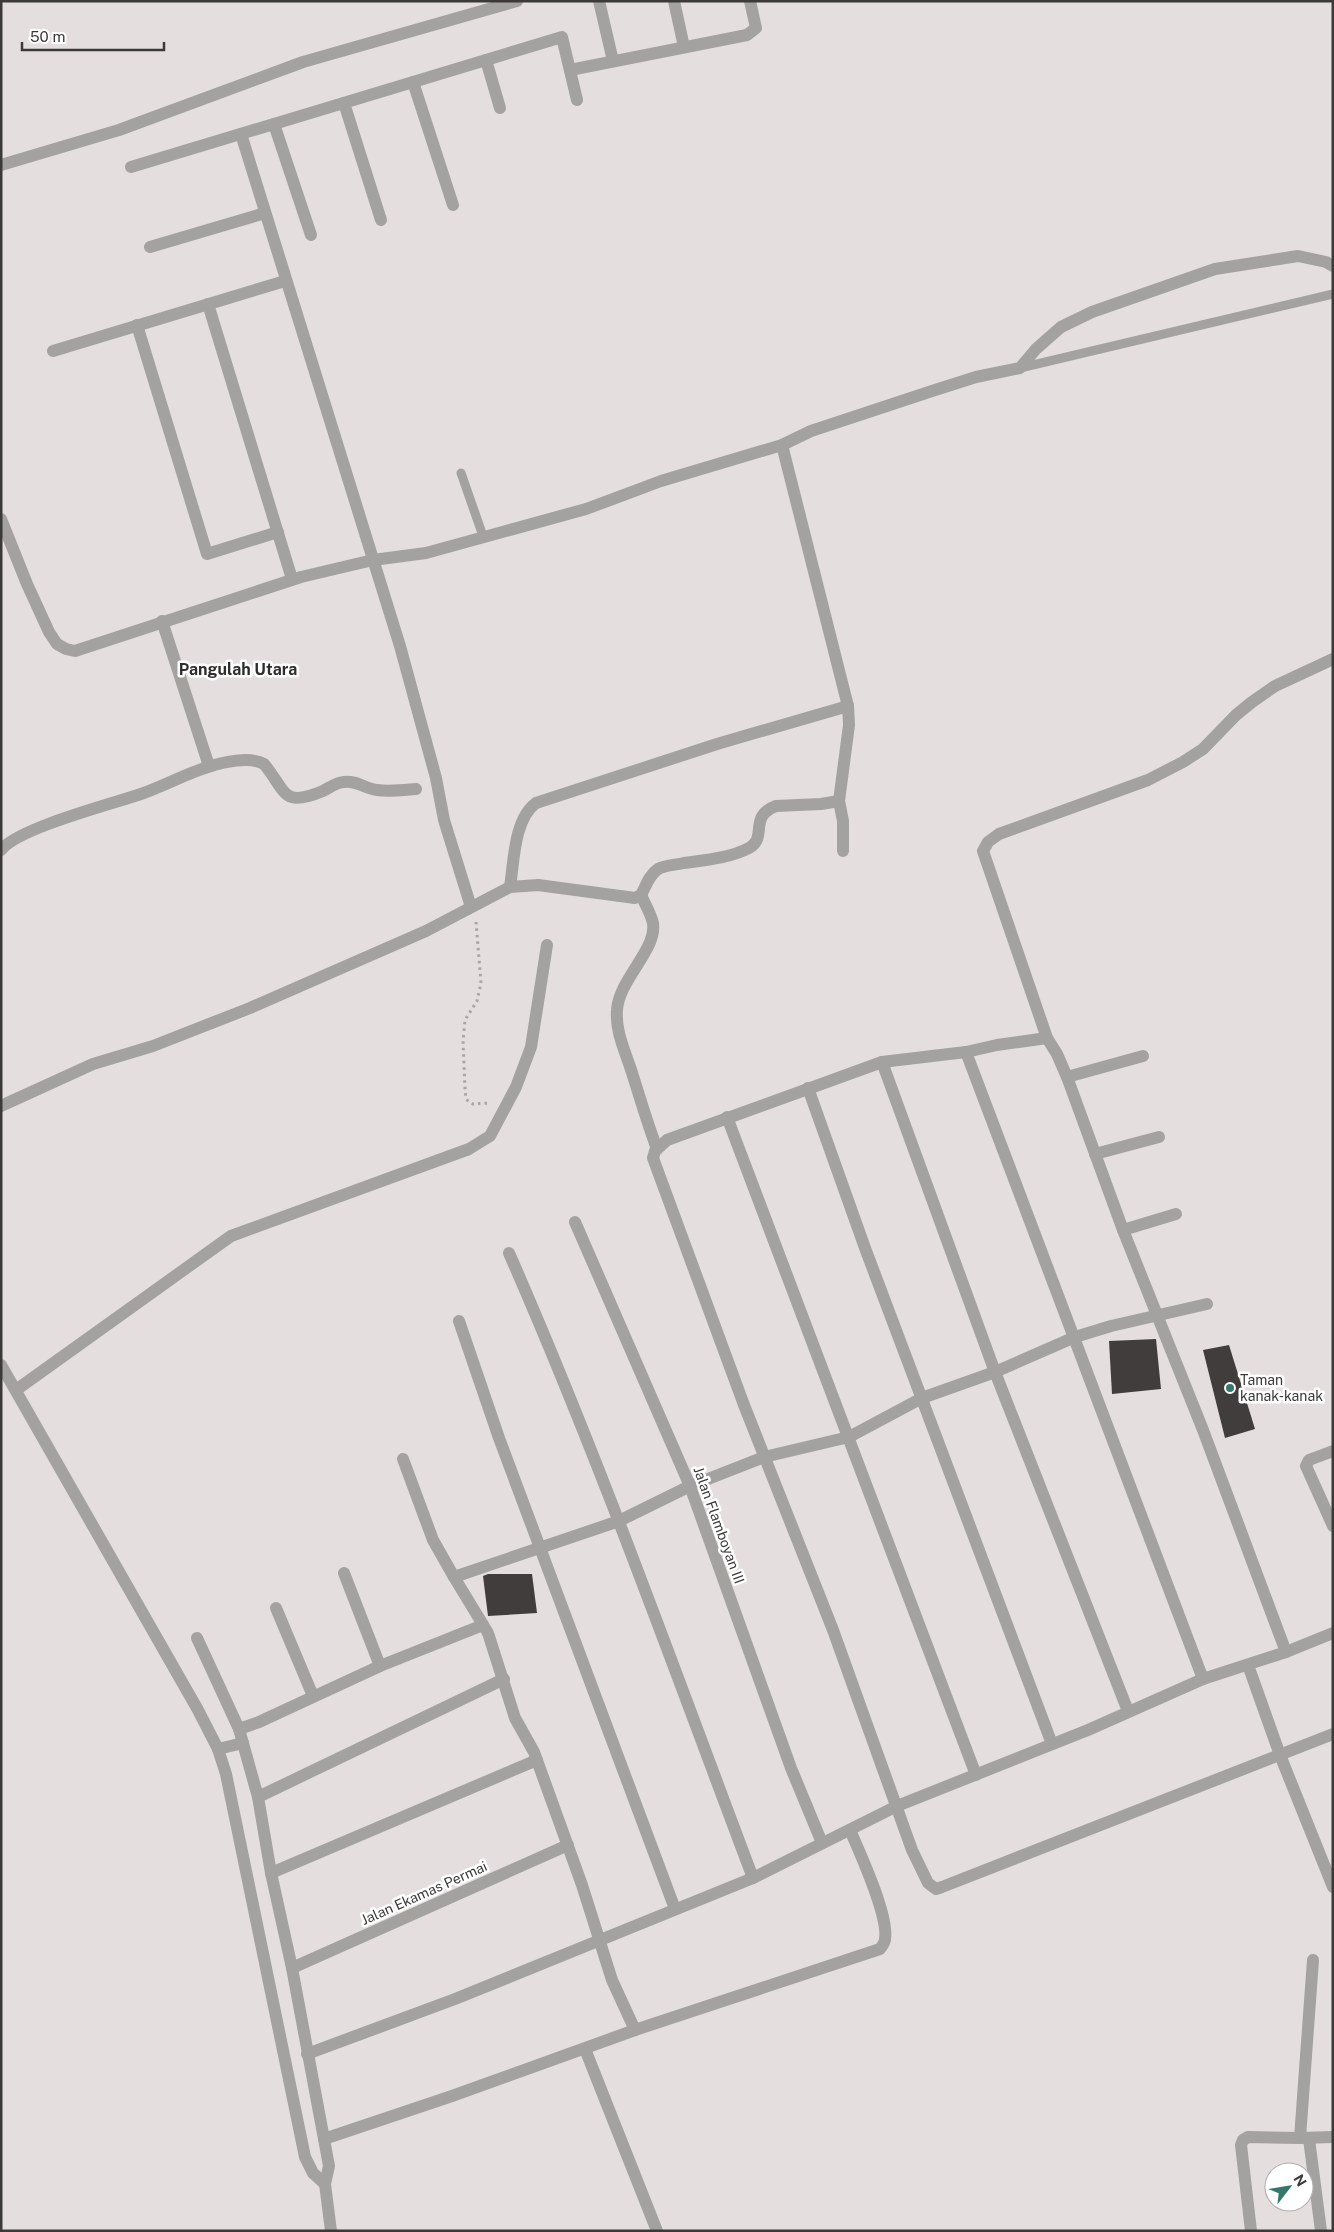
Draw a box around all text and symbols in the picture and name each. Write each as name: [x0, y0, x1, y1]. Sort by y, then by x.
scale bar: [22, 20, 165, 52]
text: 50 m: [30, 28, 65, 45]
district label: Pangulah Utara: [179, 660, 297, 679]
place label: Taman kanak-kanak: [1240, 1372, 1323, 1404]
marker: Taman kanak-kanak: [1224, 1382, 1236, 1394]
street label: Jalan Flamboyan III: [690, 1464, 748, 1586]
street label: Jalan Ekamas Permai: [359, 1858, 489, 1928]
north arrow: [1264, 2162, 1314, 2212]
text: N: [1290, 2171, 1310, 2189]

